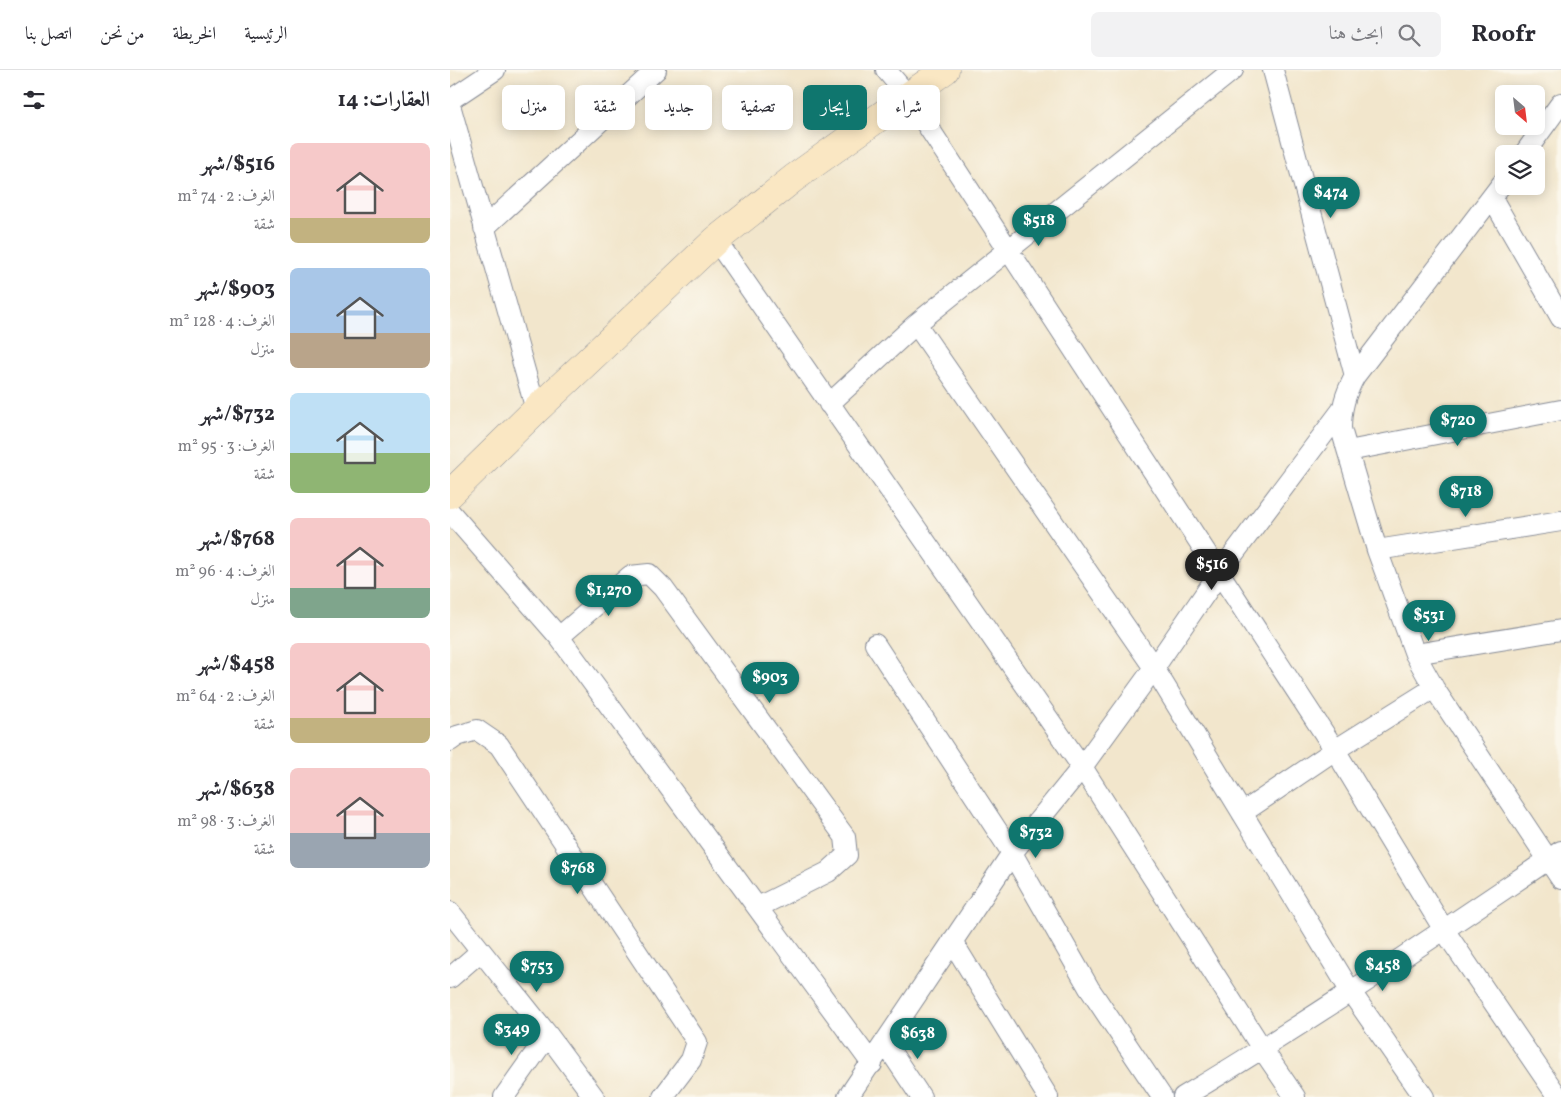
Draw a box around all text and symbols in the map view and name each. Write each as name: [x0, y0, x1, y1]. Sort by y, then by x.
search box: [1091, 12, 1441, 57]
text: Roofr: [1471, 18, 1536, 52]
text: ابحث هنا: [1329, 21, 1383, 47]
icon: search: [1395, 21, 1423, 49]
text: اتصل بنا: [25, 22, 72, 47]
text: من نحن: [100, 22, 144, 47]
text: الخريطة: [172, 22, 216, 47]
text: الرئيسية: [244, 22, 287, 47]
chip: منزل: [502, 85, 565, 130]
chip: شقة: [575, 85, 635, 130]
chip: جديد: [645, 85, 712, 130]
chip: تصفية: [722, 85, 793, 130]
chip: إيجار: [803, 85, 867, 130]
chip: شراء: [877, 85, 940, 130]
north arrow: [1495, 85, 1545, 135]
map controls: [1495, 85, 1545, 195]
icon: filters: [20, 86, 48, 114]
text: العقارات: 14: [338, 86, 430, 115]
button: layers: [1495, 145, 1545, 195]
text: $516/شهر: [201, 150, 275, 179]
icon: home: [330, 163, 390, 223]
pin: $474: [1301, 176, 1361, 219]
text: $474: [1314, 182, 1348, 204]
text: الغرف: 2 · 74 m²: [178, 186, 275, 208]
pin: $518: [1009, 204, 1069, 247]
text: $518: [1023, 210, 1055, 232]
text: شقة: [254, 214, 275, 236]
text: $903/شهر: [196, 275, 275, 304]
icon: home: [330, 288, 390, 348]
text: الغرف: 4 · 128 m²: [169, 311, 275, 333]
text: منزل: [250, 339, 275, 361]
text: $732/شهر: [200, 400, 275, 429]
pin: $720: [1428, 404, 1488, 447]
text: $720: [1441, 410, 1475, 432]
icon: home: [330, 413, 390, 473]
text: الغرف: 3 · 95 m²: [178, 436, 275, 458]
text: شقة: [254, 464, 275, 486]
pin: $718: [1436, 476, 1496, 518]
text: $718: [1450, 481, 1482, 503]
text: $768/شهر: [198, 525, 275, 554]
icon: home: [330, 538, 390, 598]
pin: $516: [1182, 548, 1242, 591]
text: $516: [1196, 554, 1228, 576]
text: الغرف: 4 · 96 m²: [175, 561, 275, 583]
pin: $1,270: [568, 574, 650, 617]
text: $1,270: [586, 580, 632, 602]
text: منزل: [250, 589, 275, 611]
pin: $531: [1399, 600, 1459, 642]
text: $531: [1413, 605, 1445, 627]
text: $458/شهر: [197, 650, 275, 679]
pin: $903: [740, 662, 800, 704]
icon: home: [330, 663, 390, 723]
text: $903: [752, 667, 788, 689]
text: الغرف: 2 · 64 m²: [176, 686, 275, 708]
text: شقة: [254, 714, 275, 736]
text: $638/شهر: [198, 775, 275, 804]
icon: home: [330, 788, 390, 848]
text: الغرف: 3 · 98 m²: [177, 811, 275, 833]
pin: $732: [1006, 816, 1066, 859]
text: $732: [1020, 822, 1052, 844]
text: شقة: [254, 839, 275, 861]
pin: $768: [548, 852, 608, 895]
text: $768: [561, 858, 595, 880]
pin: $753: [507, 950, 567, 993]
pin: $458: [1353, 950, 1413, 992]
text: $458: [1366, 955, 1400, 977]
text: $753: [521, 956, 553, 978]
pin: $349: [482, 1014, 542, 1056]
pin: $638: [888, 1018, 948, 1060]
text: $349: [494, 1019, 530, 1041]
text: $638: [901, 1023, 935, 1045]

